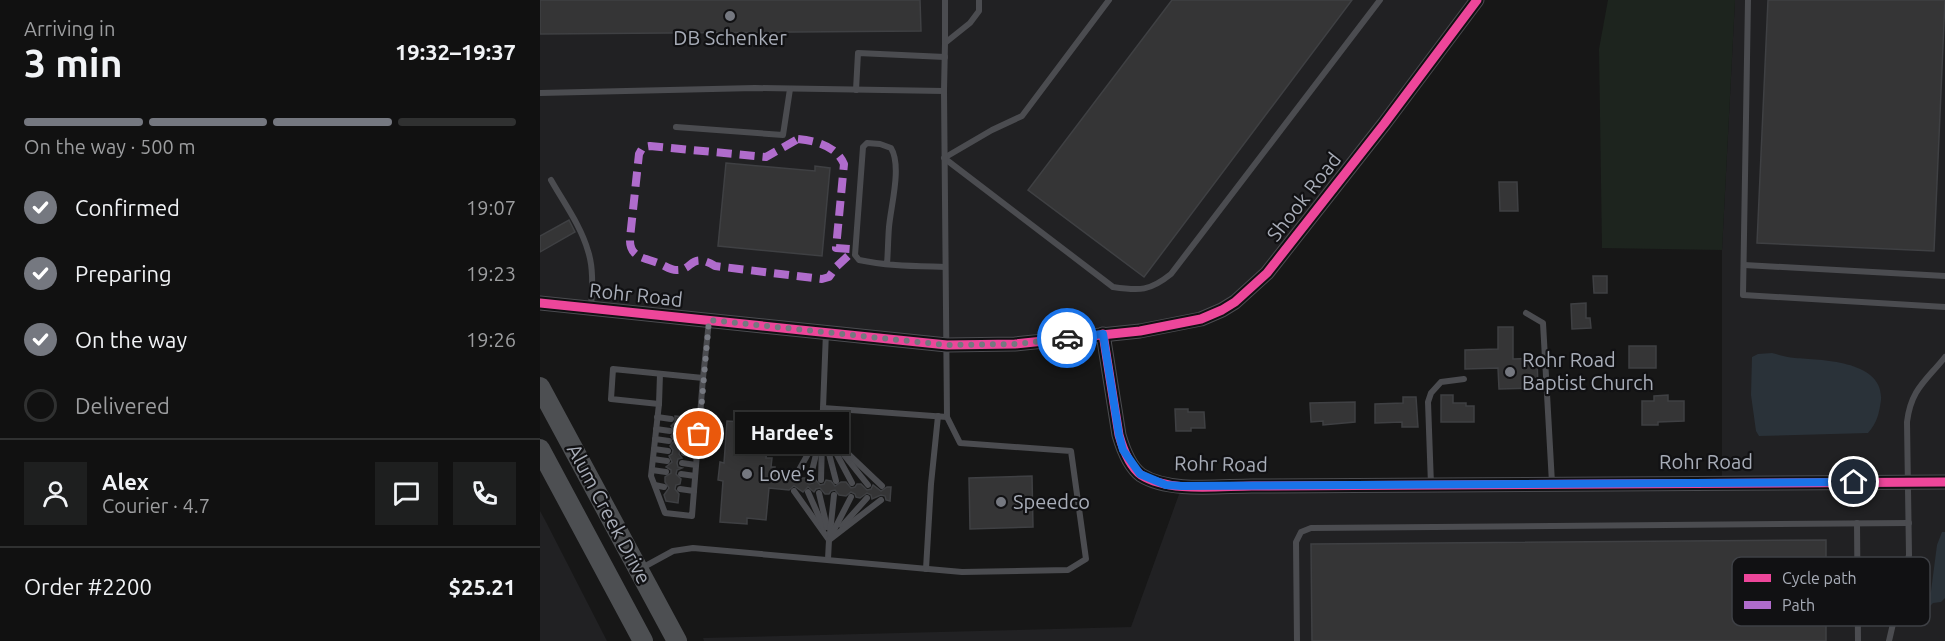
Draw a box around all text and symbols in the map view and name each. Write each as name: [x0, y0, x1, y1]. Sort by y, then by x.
marker: DB Schenker: [723, 9, 737, 23]
text: Arriving in: [24, 17, 115, 40]
place label: DB Schenker: [673, 26, 787, 49]
text: 19:32–19:37: [395, 39, 516, 64]
text: 3 min: [24, 41, 123, 84]
text: On the way · 500 m: [24, 135, 196, 158]
street label: Shook Road: [1262, 148, 1345, 246]
icon: check: [24, 191, 57, 224]
text: Confirmed: [75, 195, 180, 220]
text: 19:07: [466, 196, 516, 219]
icon: check: [24, 257, 57, 290]
text: Preparing: [75, 261, 172, 286]
text: 19:23: [466, 262, 516, 285]
street label: Rohr Road: [588, 278, 684, 311]
courier: [1037, 308, 1097, 368]
icon: car: [1051, 322, 1084, 355]
icon: check: [24, 323, 57, 356]
text: On the way: [75, 327, 187, 352]
text: 19:26: [466, 328, 516, 351]
place label: Rohr Road Baptist Church: [1522, 348, 1654, 394]
marker: Rohr Road Baptist Church: [1503, 365, 1517, 379]
text: Delivered: [75, 393, 170, 418]
pin: [673, 408, 724, 459]
callout: Hardee's: [735, 413, 849, 455]
icon: bag: [682, 417, 715, 450]
text: Hardee's: [751, 421, 833, 444]
street label: Alum Creek Drive: [563, 440, 656, 588]
street label: Rohr Road: [1659, 450, 1753, 473]
street label: Rohr Road: [1174, 451, 1268, 476]
pin: [1828, 456, 1879, 507]
button: person: [24, 462, 87, 525]
button: chat: [375, 462, 438, 525]
button: phone: [453, 462, 516, 525]
place label: Love's: [759, 462, 815, 485]
icon: home: [1837, 465, 1870, 498]
marker: Love's: [740, 467, 754, 481]
text: Alex: [102, 469, 149, 494]
place label: Speedco: [1013, 490, 1090, 513]
text: Courier · 4.7: [102, 494, 210, 517]
marker: Speedco: [994, 495, 1008, 509]
legend: [1732, 557, 1930, 626]
text: Cycle path: [1782, 569, 1857, 587]
text: Order #2200: [24, 574, 152, 599]
text: $25.21: [449, 574, 516, 599]
text: Path: [1782, 596, 1815, 614]

